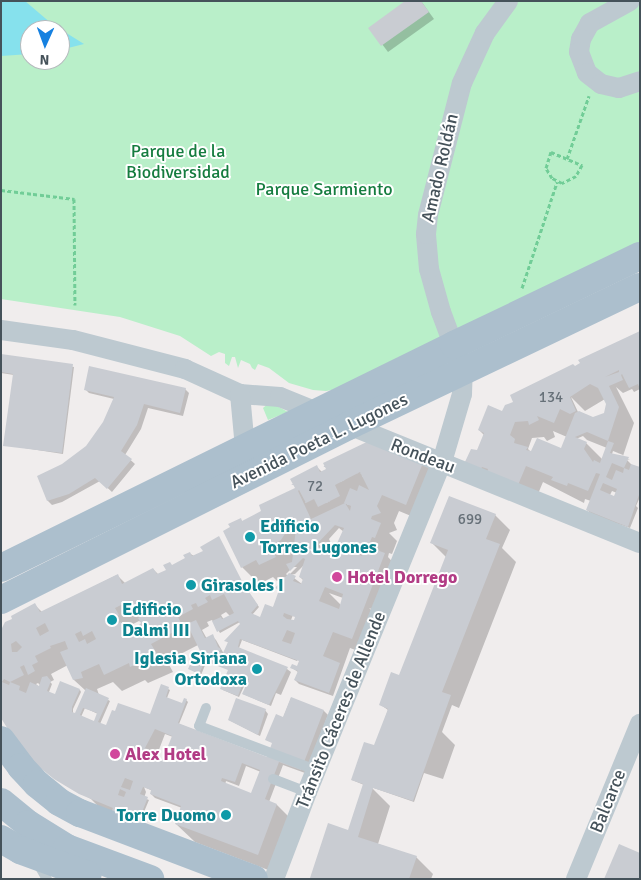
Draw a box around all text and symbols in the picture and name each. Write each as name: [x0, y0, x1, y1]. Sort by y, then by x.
north arrow: [20, 20, 70, 70]
text: N: [39, 51, 50, 68]
street label: Amado Roldán: [417, 112, 463, 224]
park label: Parque de la Biodiversidad: [126, 141, 230, 183]
park label: Parque Sarmiento: [256, 178, 392, 200]
street label: Avenida Poeta L. Lugones: [227, 389, 411, 493]
house number: 134: [539, 389, 563, 407]
street label: Rondeau: [388, 434, 458, 478]
house number: 72: [307, 478, 323, 496]
house number: 699: [458, 511, 482, 529]
place label: Edificio Torres Lugones: [260, 516, 377, 558]
marker: Edificio Torres Lugones: [244, 531, 256, 543]
place label: Hotel Dorrego: [347, 566, 457, 588]
marker: Hotel Dorrego: [331, 571, 343, 583]
place label: Girasoles I: [201, 574, 284, 596]
marker: Girasoles I: [185, 579, 197, 591]
place label: Edificio Dalmi III: [122, 599, 190, 642]
street label: Tránsito Cáceres de Allende: [292, 608, 390, 812]
marker: Edificio Dalmi III: [106, 614, 118, 626]
place label: Iglesia Siriana Ortodoxa: [134, 648, 247, 691]
marker: Iglesia Siriana Ortodoxa: [251, 663, 263, 675]
place label: Alex Hotel: [125, 743, 206, 765]
marker: Alex Hotel: [109, 748, 121, 760]
street label: Balcarce: [586, 766, 630, 836]
place label: Torre Duomo: [117, 804, 216, 826]
marker: Torre Duomo: [220, 809, 232, 821]

